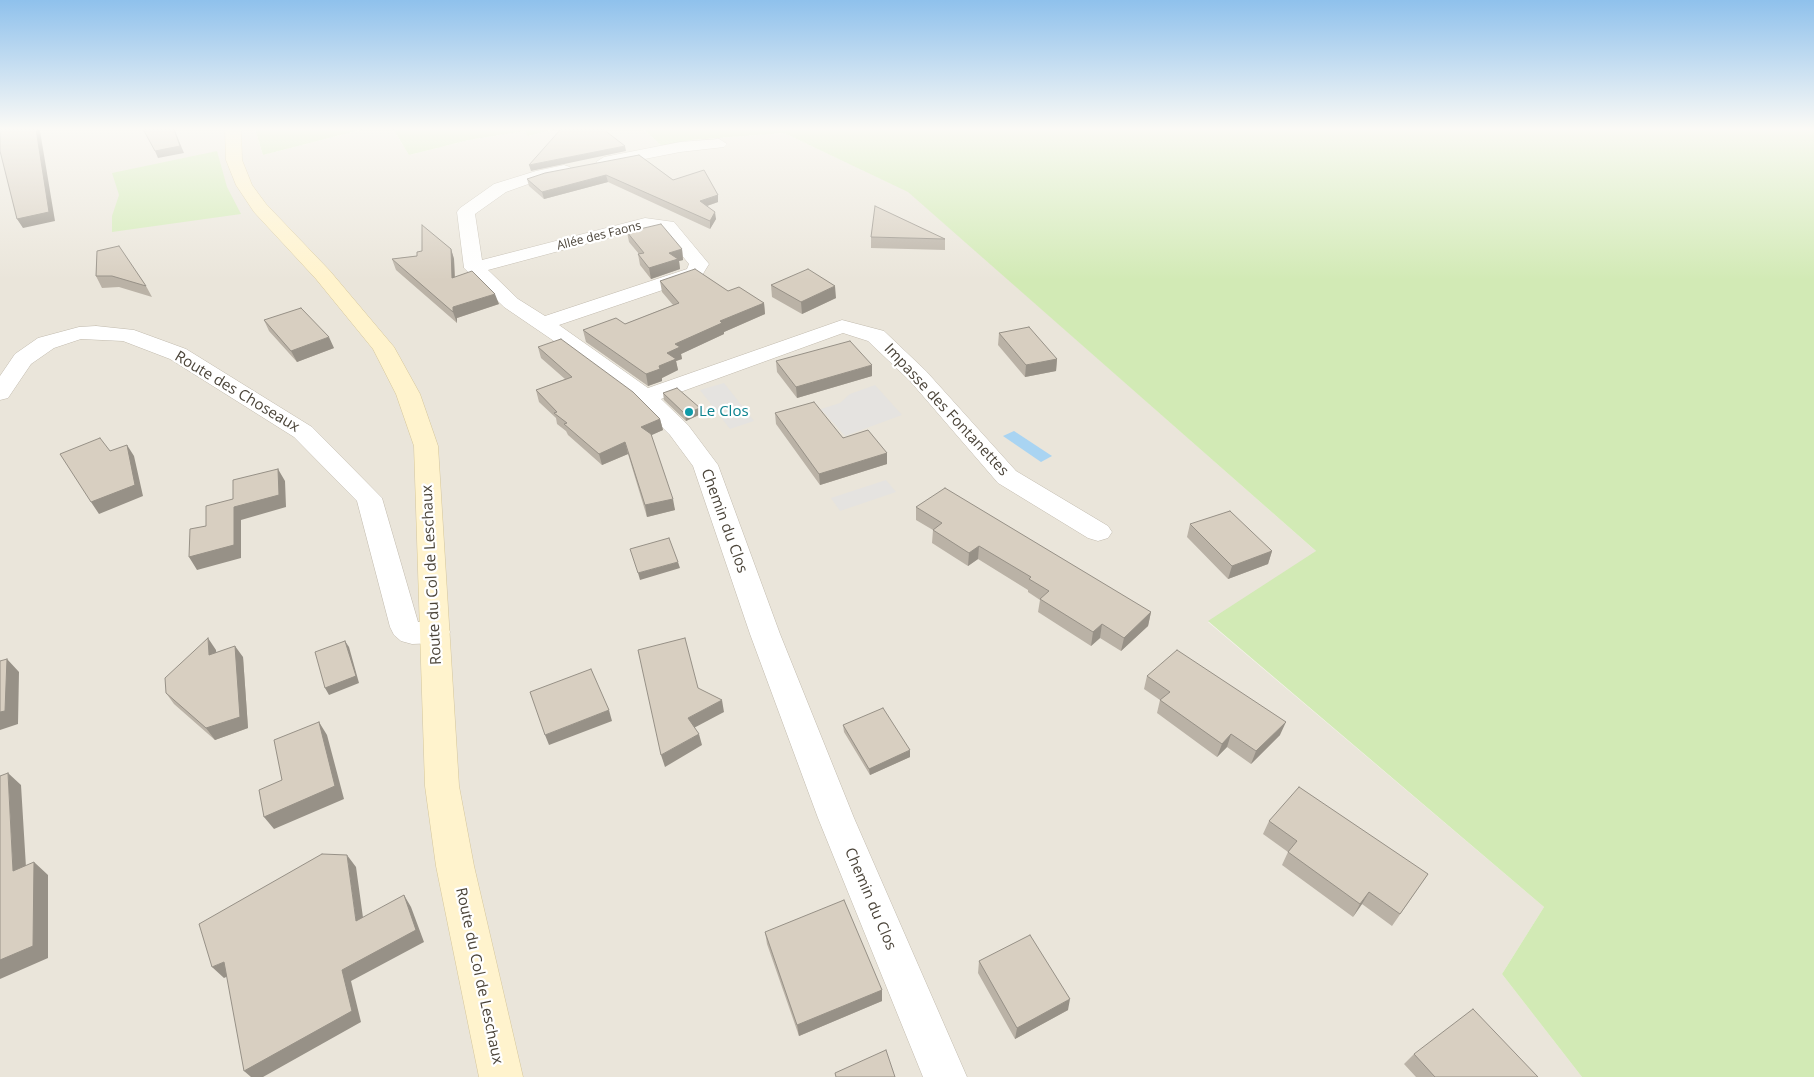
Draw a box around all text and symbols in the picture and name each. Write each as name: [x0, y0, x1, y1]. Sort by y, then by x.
street label: Allée des Faons: [555, 219, 643, 253]
street label: Impasse des Fontanettes: [880, 340, 1012, 480]
street label: Route des Choseaux: [171, 348, 303, 436]
place label: Le Clos: [699, 403, 749, 421]
marker: Le Clos: [683, 406, 695, 418]
street label: Chemin du Clos: [697, 466, 751, 576]
street label: Route du Col de Leschaux: [418, 485, 446, 665]
street label: Chemin du Clos: [840, 845, 900, 953]
street label: Route du Col de Leschaux: [451, 886, 507, 1066]

